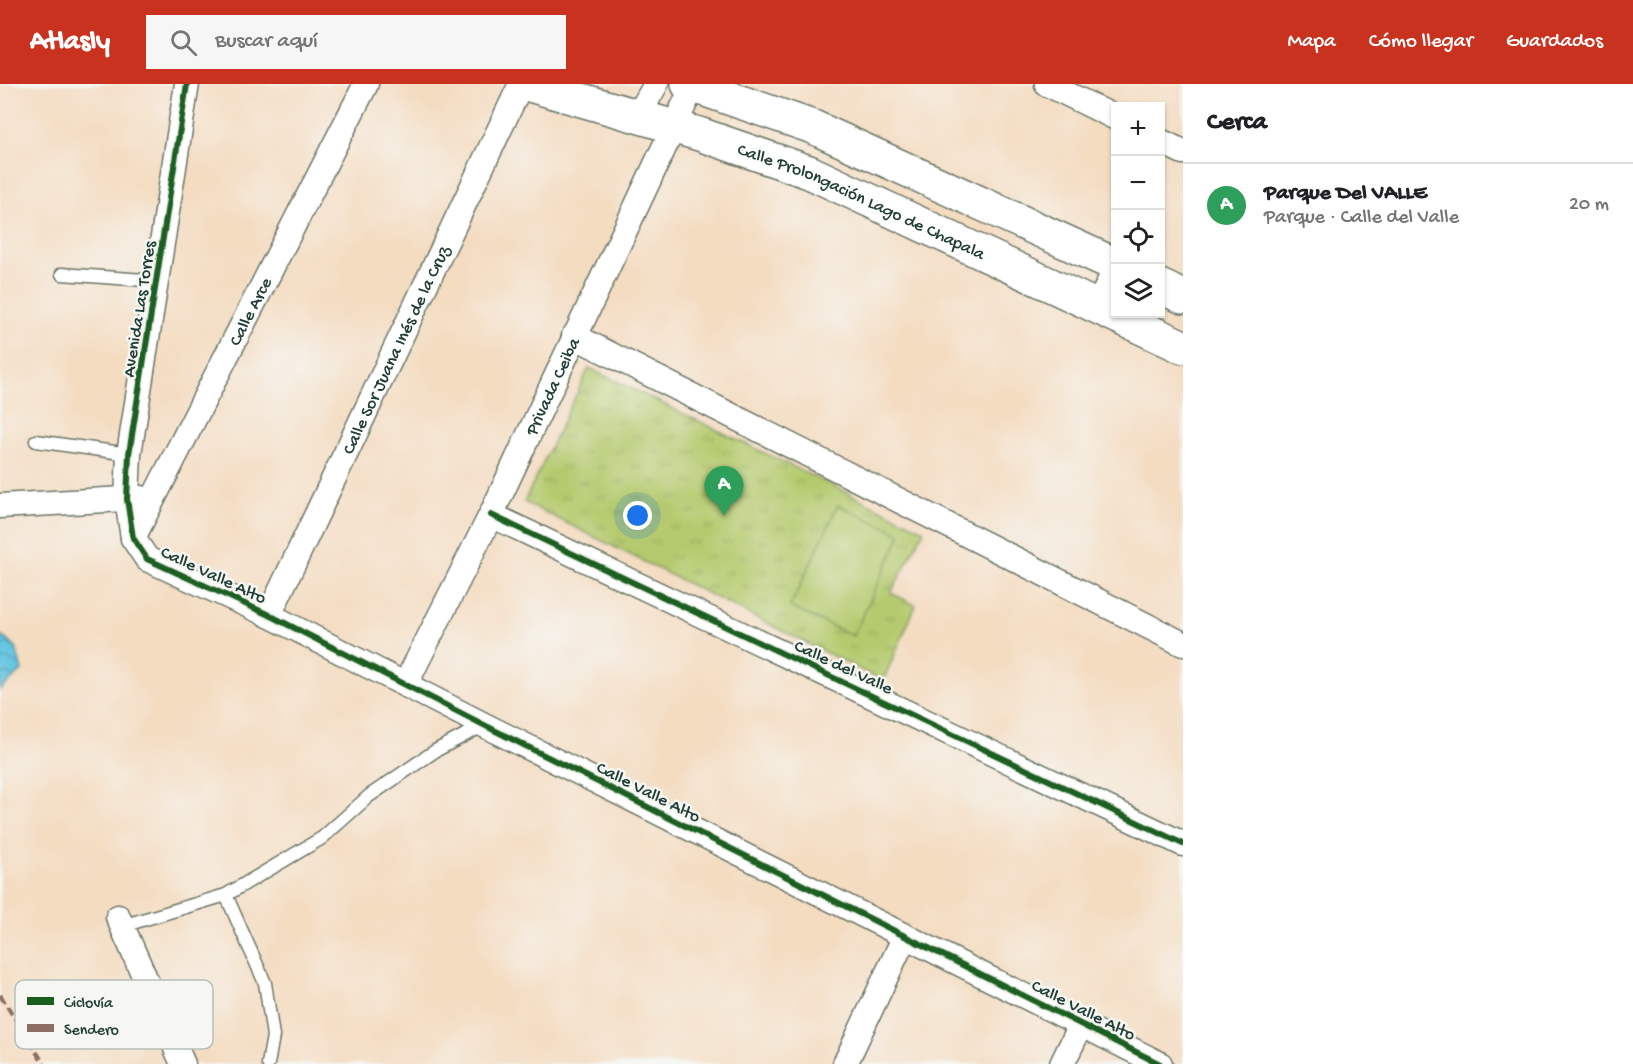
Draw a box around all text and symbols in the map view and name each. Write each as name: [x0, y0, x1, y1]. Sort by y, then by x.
search box: [146, 15, 566, 69]
text: Atlasly: [30, 26, 110, 59]
icon: search: [167, 26, 200, 59]
text: Buscar aquí: [215, 29, 318, 55]
text: Mapa: [1287, 30, 1336, 55]
text: Cómo llegar: [1369, 30, 1473, 55]
text: Guardados: [1506, 30, 1603, 55]
map controls: [1111, 102, 1165, 318]
button: +: [1111, 102, 1165, 156]
text: Cerca: [1207, 108, 1267, 139]
street label: Calle Prolongación Lago de Chapala: [734, 140, 989, 266]
button: −: [1111, 156, 1165, 210]
text: Parque Del VALLE: [1264, 181, 1427, 207]
text: A: [1221, 194, 1232, 217]
text: 20 m: [1569, 194, 1609, 217]
text: Parque · Calle del Valle: [1264, 207, 1459, 230]
button: locate: [1111, 210, 1165, 264]
street label: Avenida Las Torres: [119, 238, 162, 379]
street label: Calle Sor Juana Inés de la Cruz: [339, 242, 456, 458]
button: layers: [1111, 264, 1165, 318]
street label: Calle Arce: [225, 274, 278, 350]
street label: Privada Ceiba: [522, 334, 586, 440]
pin: A: [704, 466, 744, 516]
your location: [623, 501, 652, 530]
street label: Calle Valle Alto: [157, 543, 269, 610]
street label: Calle del Valle: [790, 636, 896, 701]
street label: Calle Valle Alto: [592, 758, 703, 828]
street label: Calle Valle Alto: [1027, 976, 1138, 1046]
legend: [15, 980, 213, 1049]
text: Ciclovía: [64, 995, 114, 1014]
text: Sendero: [64, 1022, 119, 1041]

